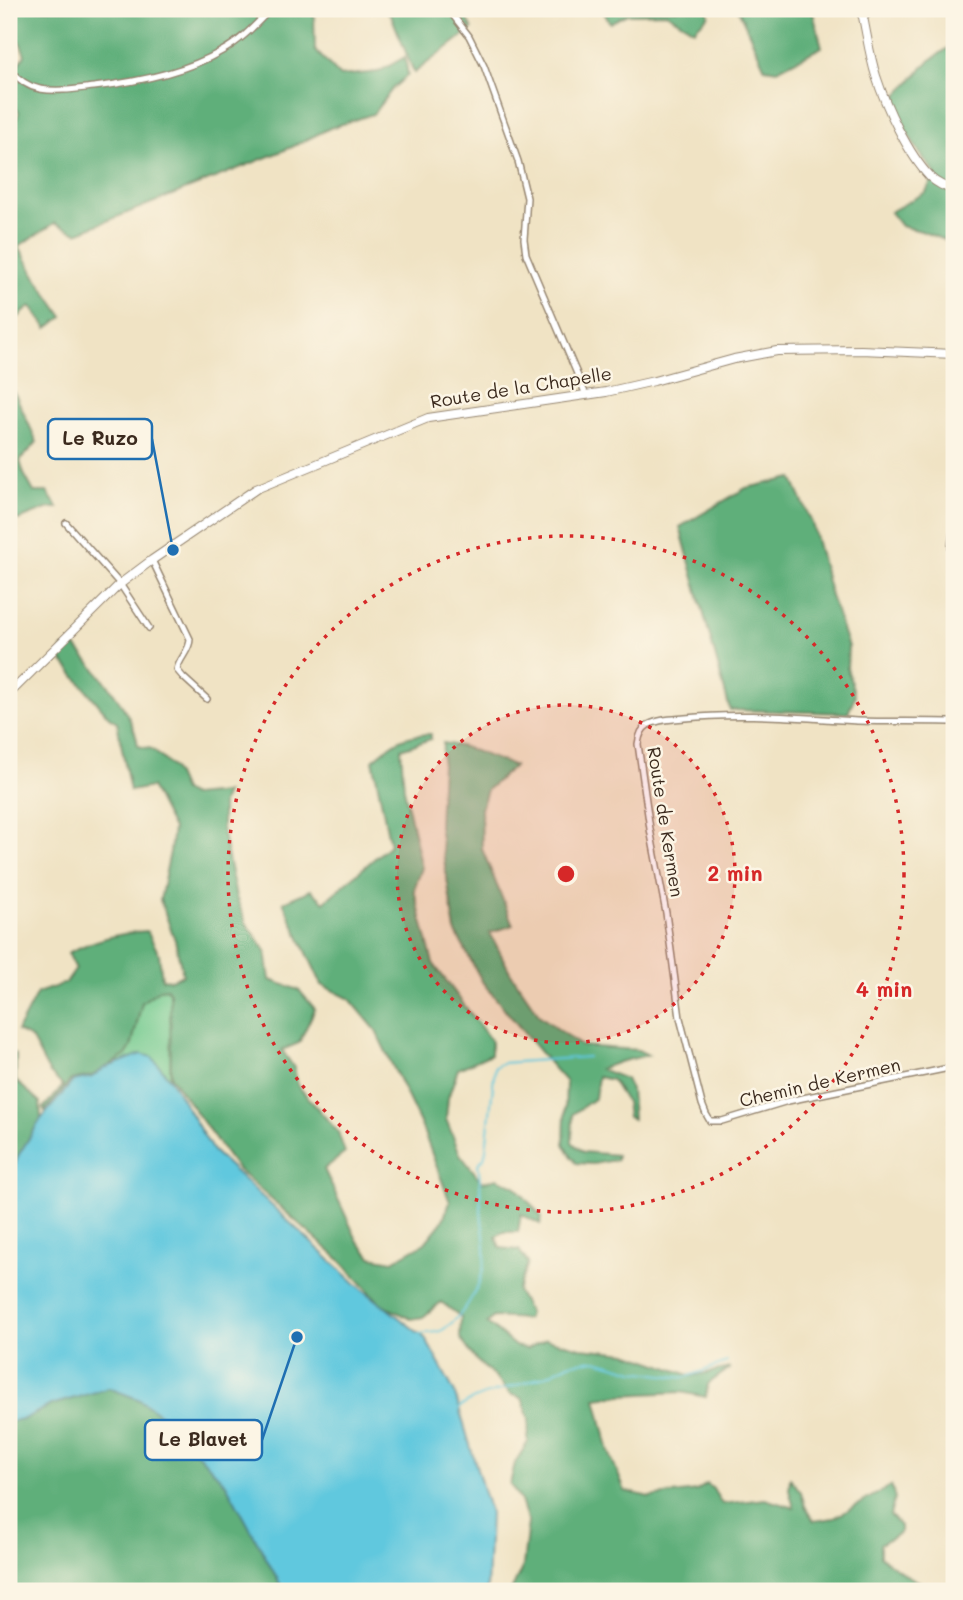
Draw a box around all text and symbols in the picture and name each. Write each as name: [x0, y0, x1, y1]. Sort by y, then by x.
street label: Route de la Chapelle: [428, 361, 613, 413]
callout: Le Ruzo: [48, 419, 152, 459]
text: Le Ruzo: [62, 425, 138, 450]
street label: Route de Kermen: [642, 745, 690, 899]
text: 2 min: [707, 859, 763, 886]
centre of rings: [554, 862, 578, 886]
text: 4 min: [856, 975, 912, 1002]
street label: Chemin de Kermen: [737, 1052, 903, 1112]
callout: Le Blavet: [145, 1420, 262, 1460]
text: Le Blavet: [159, 1426, 247, 1451]

